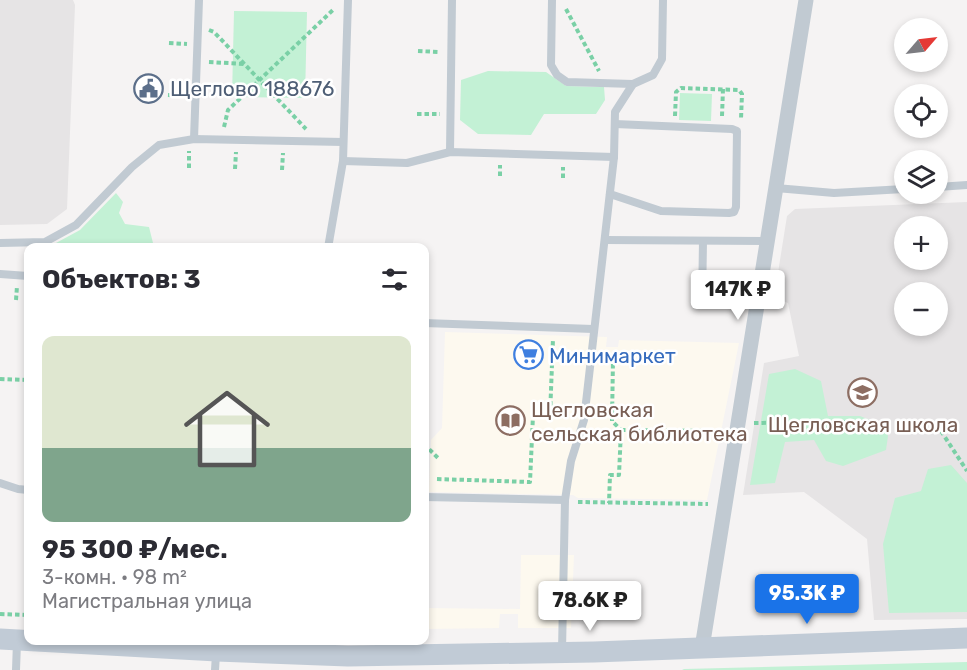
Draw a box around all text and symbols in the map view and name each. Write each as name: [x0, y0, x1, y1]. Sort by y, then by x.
north arrow: [894, 18, 948, 72]
map controls: [894, 18, 948, 336]
public building icon: Щеглово 188676: [133, 72, 165, 104]
place label: Щеглово 188676: [170, 76, 334, 101]
button: locate: [894, 84, 948, 138]
button: layers: [894, 150, 948, 204]
button: +: [894, 216, 948, 270]
icon: filters: [378, 263, 411, 296]
text: Объектов: 3: [42, 264, 201, 295]
pin: 147K ₽: [689, 270, 787, 321]
text: 147K ₽: [705, 277, 771, 301]
button: −: [894, 282, 948, 336]
supermarket icon: Минимаркет: [512, 339, 544, 371]
place label: Минимаркет: [549, 343, 676, 368]
icon: home: [173, 375, 281, 483]
school or university icon: Щегловская школа: [847, 377, 879, 409]
place label: Щегловская сельская библиотека: [531, 397, 748, 446]
library icon: Щегловская сельская библиотека: [494, 405, 526, 437]
place label: Щегловская школа: [768, 412, 958, 437]
text: 95 300 ₽/мес.: [42, 534, 228, 565]
text: 3-комн. · 98 m²: [42, 565, 187, 589]
pin: 95.3K ₽: [752, 574, 862, 625]
pin: 78.6K ₽: [535, 581, 645, 632]
text: 95.3K ₽: [769, 581, 845, 605]
text: 78.6K ₽: [552, 588, 628, 612]
text: Магистральная улица: [42, 589, 252, 613]

